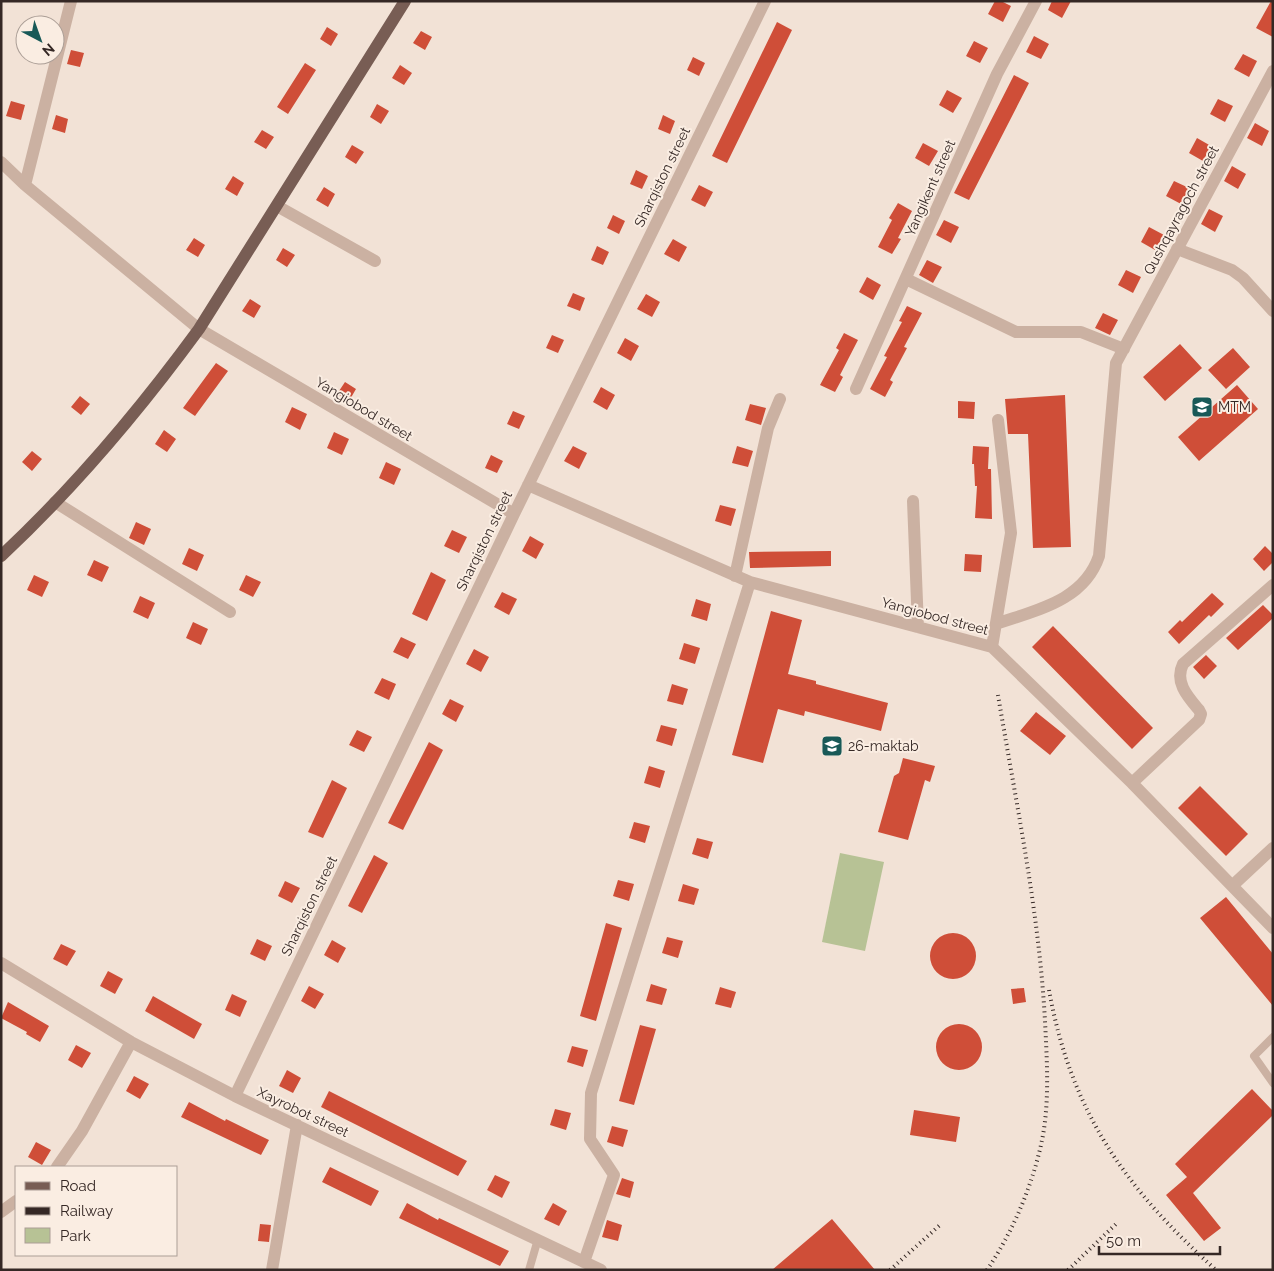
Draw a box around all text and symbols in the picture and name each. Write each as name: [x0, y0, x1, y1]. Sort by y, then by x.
north arrow: [15, 15, 65, 65]
text: N: [39, 40, 58, 59]
street label: Sharqiston street: [631, 124, 693, 230]
street label: Yangikent street: [902, 137, 959, 239]
street label: Qushqayragoch street: [1140, 143, 1222, 277]
street label: Yangiobod street: [313, 374, 416, 444]
school or university icon: MTM: [1190, 395, 1214, 419]
place label: MTM: [1218, 399, 1251, 415]
street label: Sharqiston street: [453, 488, 515, 594]
street label: Yangiobod street: [880, 594, 991, 638]
school or university icon: 26-maktab: [820, 734, 844, 758]
place label: 26-maktab: [848, 738, 919, 754]
street label: Sharqiston street: [278, 853, 340, 959]
street label: Xayrobot street: [255, 1084, 352, 1140]
legend: [15, 1166, 178, 1256]
text: Road: [60, 1177, 96, 1195]
text: Railway: [60, 1202, 113, 1220]
scale bar: [1099, 1224, 1220, 1256]
text: Park: [60, 1227, 91, 1245]
text: 50 m: [1106, 1232, 1141, 1250]

